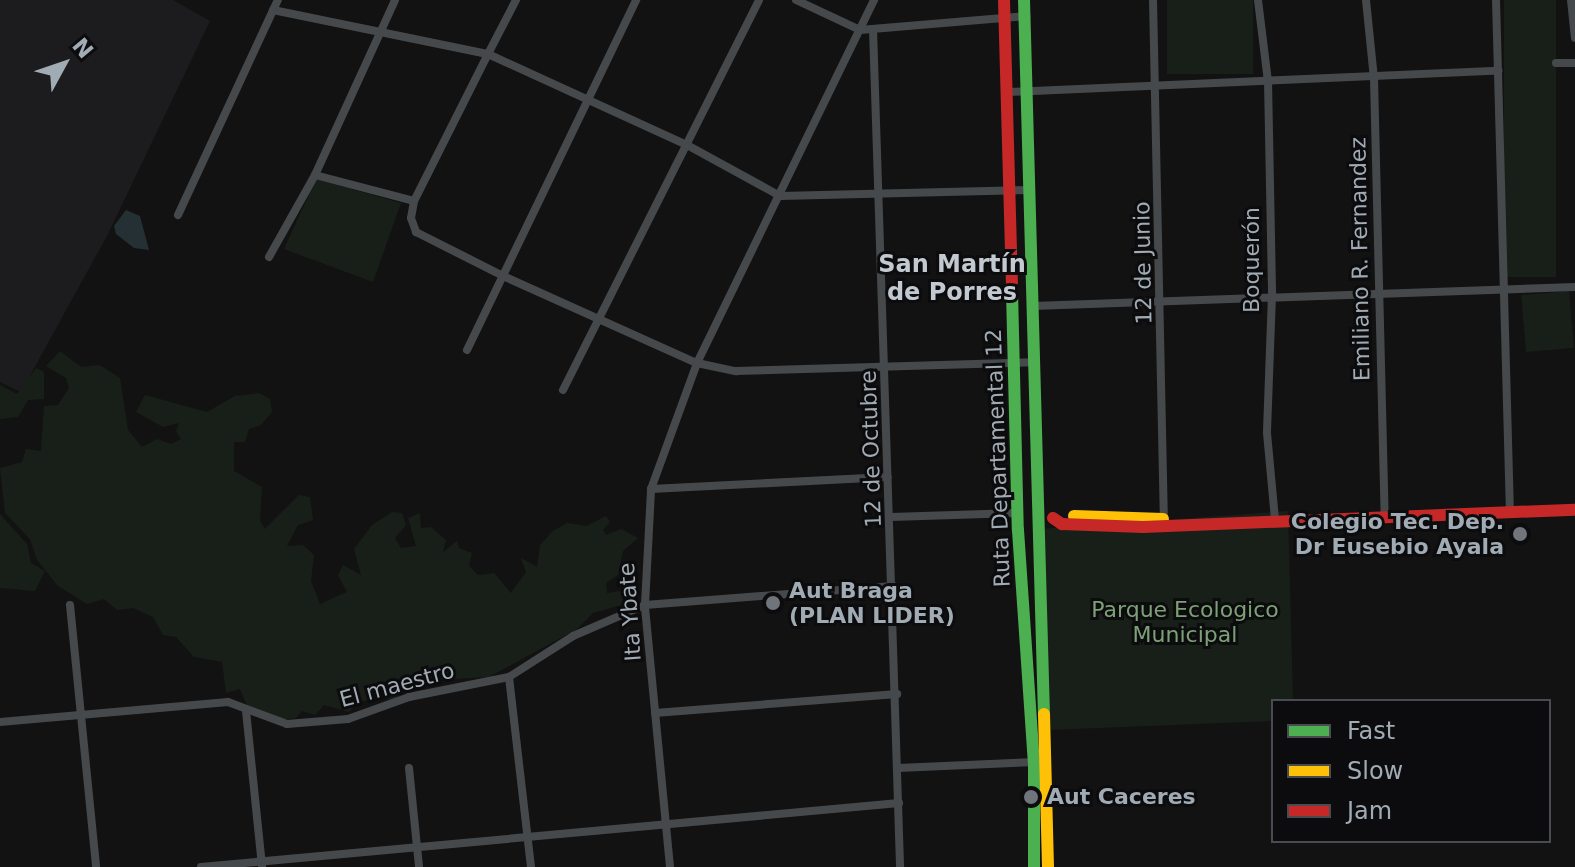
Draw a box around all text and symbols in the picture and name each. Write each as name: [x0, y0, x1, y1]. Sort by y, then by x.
north arrow: [24, 24, 104, 104]
text: N: [67, 33, 98, 63]
street label: Emiliano R. Fernandez: [1345, 137, 1375, 381]
street label: 12 de Junio: [1129, 201, 1157, 325]
street label: Boquerón: [1239, 207, 1265, 313]
district label: San Martín de Porres: [878, 251, 1026, 307]
street label: Ruta Departamental 12: [980, 328, 1016, 588]
street label: 12 de Octubre: [855, 370, 887, 528]
place label: Colegio Tec. Dep. Dr Eusebio Ayala: [1291, 508, 1504, 560]
marker: Colegio Tec. Dep. Dr Eusebio Ayala: [1511, 525, 1529, 543]
street label: Ita Ybate: [613, 562, 647, 662]
place label: Aut Braga (PLAN LIDER): [789, 577, 955, 628]
marker: Aut Braga (PLAN LIDER): [764, 594, 782, 612]
park label: Parque Ecologico Municipal: [1091, 596, 1279, 648]
street label: El maestro: [337, 657, 457, 713]
legend: [1271, 699, 1551, 843]
text: Fast: [1347, 717, 1395, 745]
text: Slow: [1347, 757, 1403, 785]
place label: Aut Caceres: [1047, 784, 1196, 810]
marker: Aut Caceres: [1022, 788, 1040, 806]
text: Jam: [1347, 797, 1392, 825]

